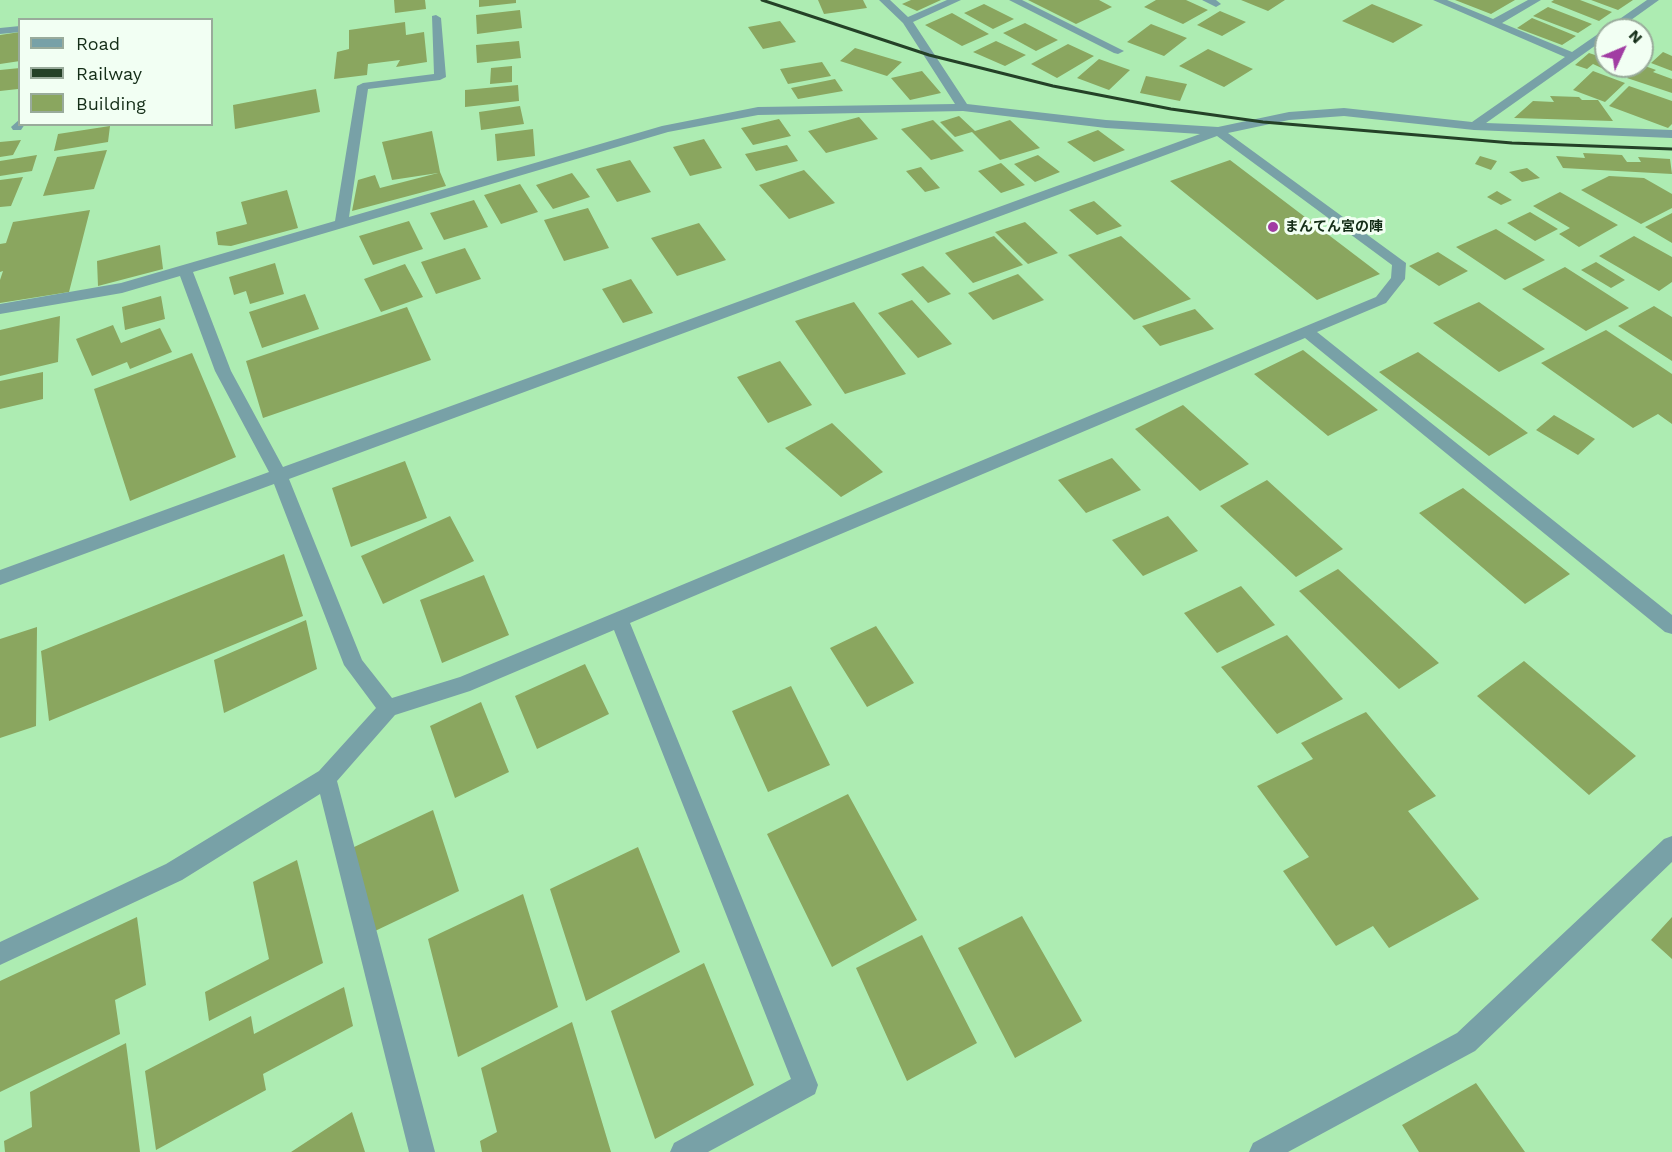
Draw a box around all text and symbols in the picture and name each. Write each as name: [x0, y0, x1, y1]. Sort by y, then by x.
legend: [18, 18, 213, 126]
north arrow: [1594, 18, 1654, 78]
text: N: [1625, 26, 1647, 47]
text: Road: [76, 33, 120, 54]
text: Railway: [76, 63, 142, 84]
text: Building: [76, 93, 146, 114]
place label: まんてん宮の陣: [1285, 219, 1383, 235]
marker: まんてん宮の陣: [1266, 220, 1280, 234]

